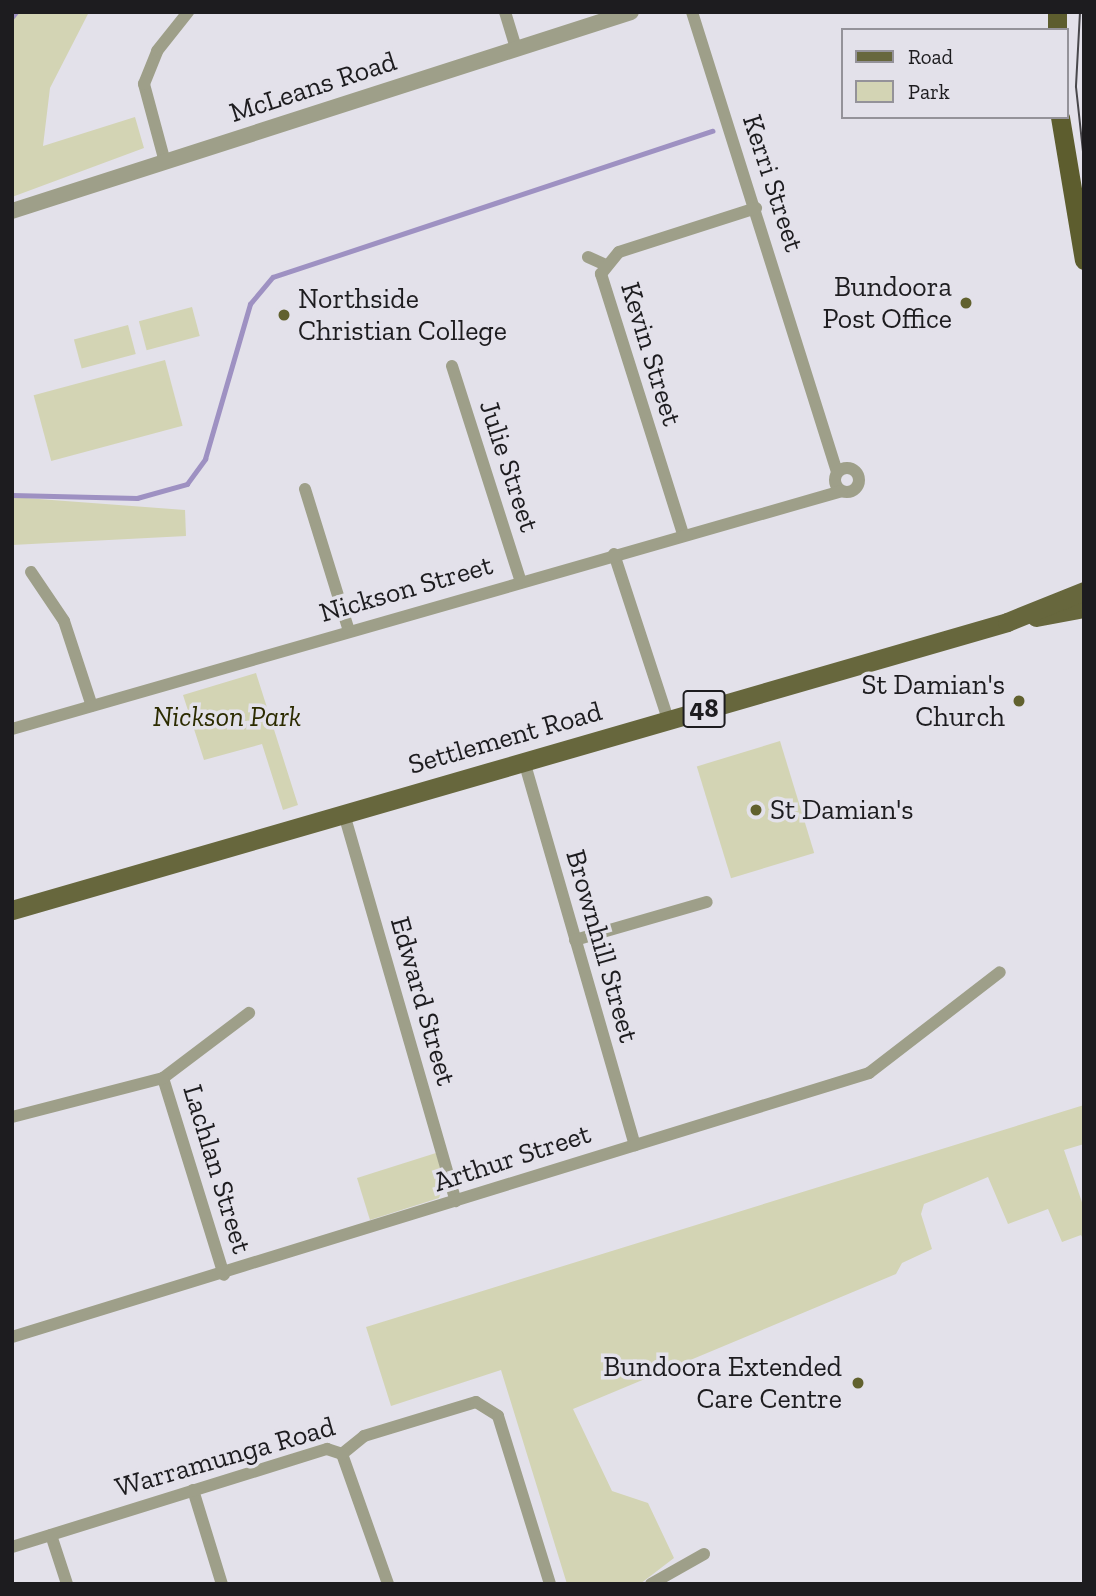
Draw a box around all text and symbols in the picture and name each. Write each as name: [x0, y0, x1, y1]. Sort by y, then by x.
legend: [841, 28, 1068, 119]
street label: McLeans Road: [225, 44, 401, 130]
text: Road: [908, 44, 953, 69]
text: Park: [908, 79, 950, 104]
street label: Kerri Street: [735, 110, 811, 256]
place label: Bundoora Post Office: [822, 270, 952, 336]
street label: Kevin Street: [613, 278, 689, 430]
place label: Northside Christian College: [298, 282, 507, 348]
marker: Bundoora Post Office: [958, 295, 974, 311]
marker: Northside Christian College: [276, 307, 292, 323]
street label: Julie Street: [472, 396, 546, 536]
street label: Nickson Street: [316, 548, 496, 630]
place label: St Damian's Church: [861, 668, 1005, 734]
road number: 48: [681, 687, 727, 732]
marker: St Damian's Church: [1011, 693, 1027, 709]
street label: Settlement Road: [404, 694, 606, 782]
park label: Nickson Park: [153, 700, 301, 734]
place label: St Damian's: [770, 793, 914, 827]
marker: St Damian's: [748, 802, 764, 818]
street label: Brownhill Street: [558, 846, 646, 1046]
street label: Edward Street: [383, 913, 463, 1089]
street label: Lachlan Street: [175, 1081, 259, 1257]
street label: Arthur Street: [429, 1117, 595, 1199]
place label: Bundoora Extended Care Centre: [603, 1350, 842, 1416]
marker: Bundoora Extended Care Centre: [848, 1373, 868, 1393]
street label: Warramunga Road: [111, 1410, 339, 1504]

